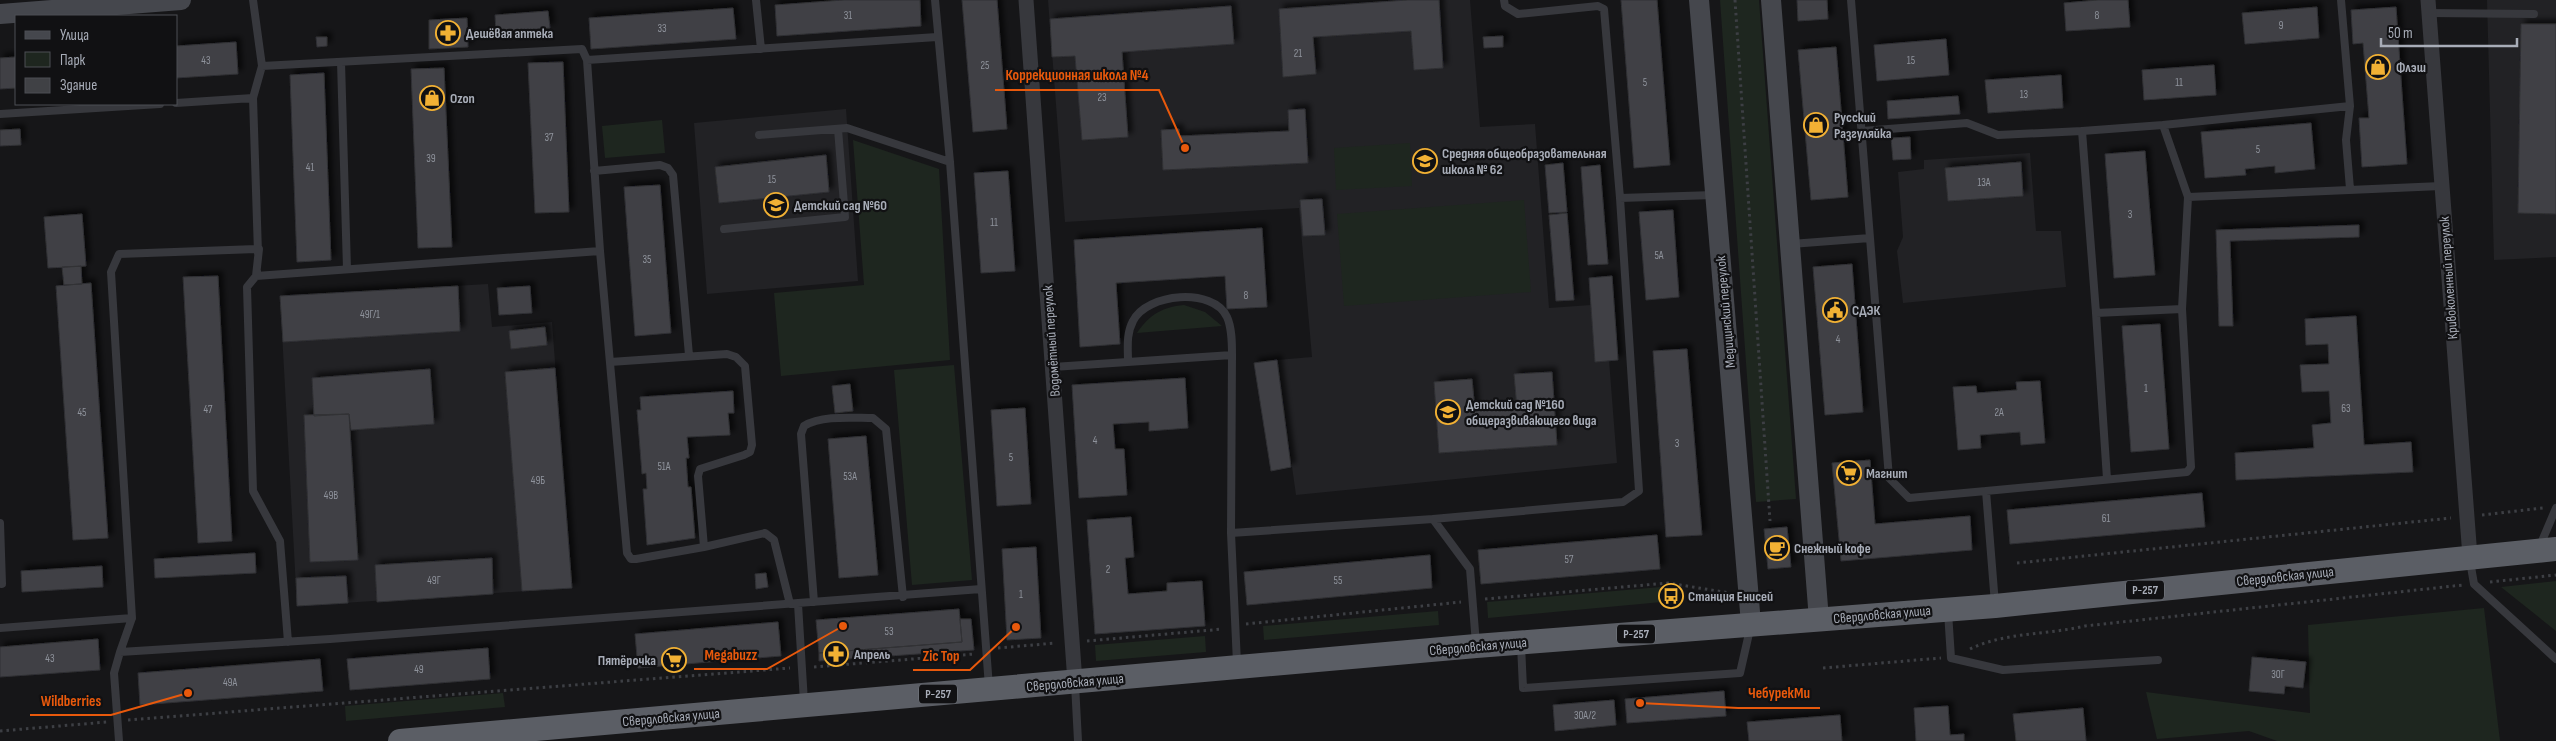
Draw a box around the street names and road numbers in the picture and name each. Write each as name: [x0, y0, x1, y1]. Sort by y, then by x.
street label: Кривоколенный переулок: [2436, 215, 2461, 340]
street label: Медицинский переулок: [1712, 255, 1739, 369]
street label: Водомётный переулок: [1039, 284, 1064, 397]
street label: Свердловская улица: [2236, 563, 2335, 590]
road number: Р-257: [2126, 580, 2164, 600]
street label: Свердловская улица: [1833, 602, 1931, 627]
road number: Р-257: [1617, 624, 1655, 644]
street label: Свердловская улица: [1429, 634, 1527, 659]
street label: Свердловская улица: [1026, 670, 1124, 695]
road number: Р-257: [919, 684, 957, 704]
street label: Свердловская улица: [622, 705, 720, 730]

